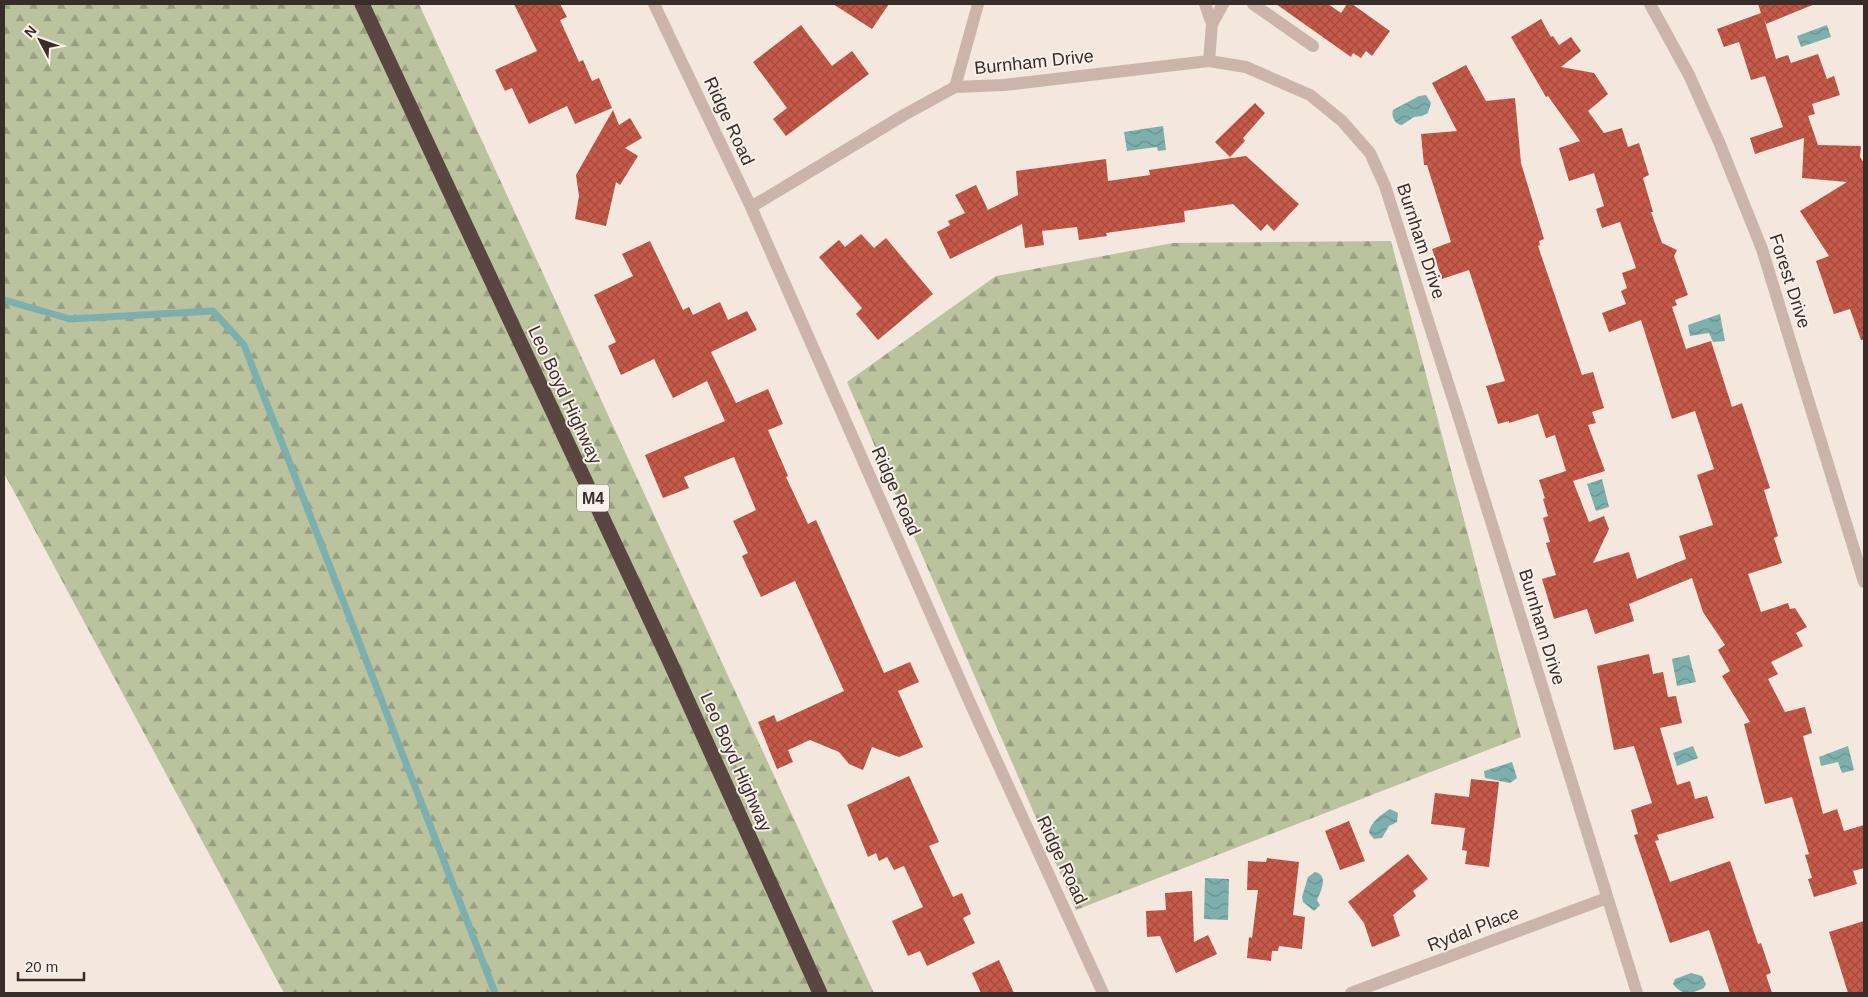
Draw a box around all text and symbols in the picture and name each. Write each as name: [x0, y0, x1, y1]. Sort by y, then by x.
north arrow: [15, 15, 65, 65]
text: N: [21, 22, 40, 41]
street label: Burnham Drive: [973, 46, 1095, 78]
street label: Ridge Road: [700, 74, 758, 168]
street label: Burnham Drive: [1393, 181, 1449, 301]
street label: Forest Drive: [1765, 231, 1815, 331]
street label: Leo Boyd Highway: [524, 323, 606, 467]
street label: Ridge Road: [868, 444, 924, 538]
road number: M4: [577, 484, 609, 512]
street label: Burnham Drive: [1515, 567, 1569, 687]
street label: Leo Boyd Highway: [696, 689, 776, 835]
street label: Ridge Road: [1033, 813, 1091, 907]
street label: Rydal Place: [1425, 902, 1521, 956]
scale bar: [18, 950, 84, 982]
text: 20 m: [25, 958, 58, 975]

